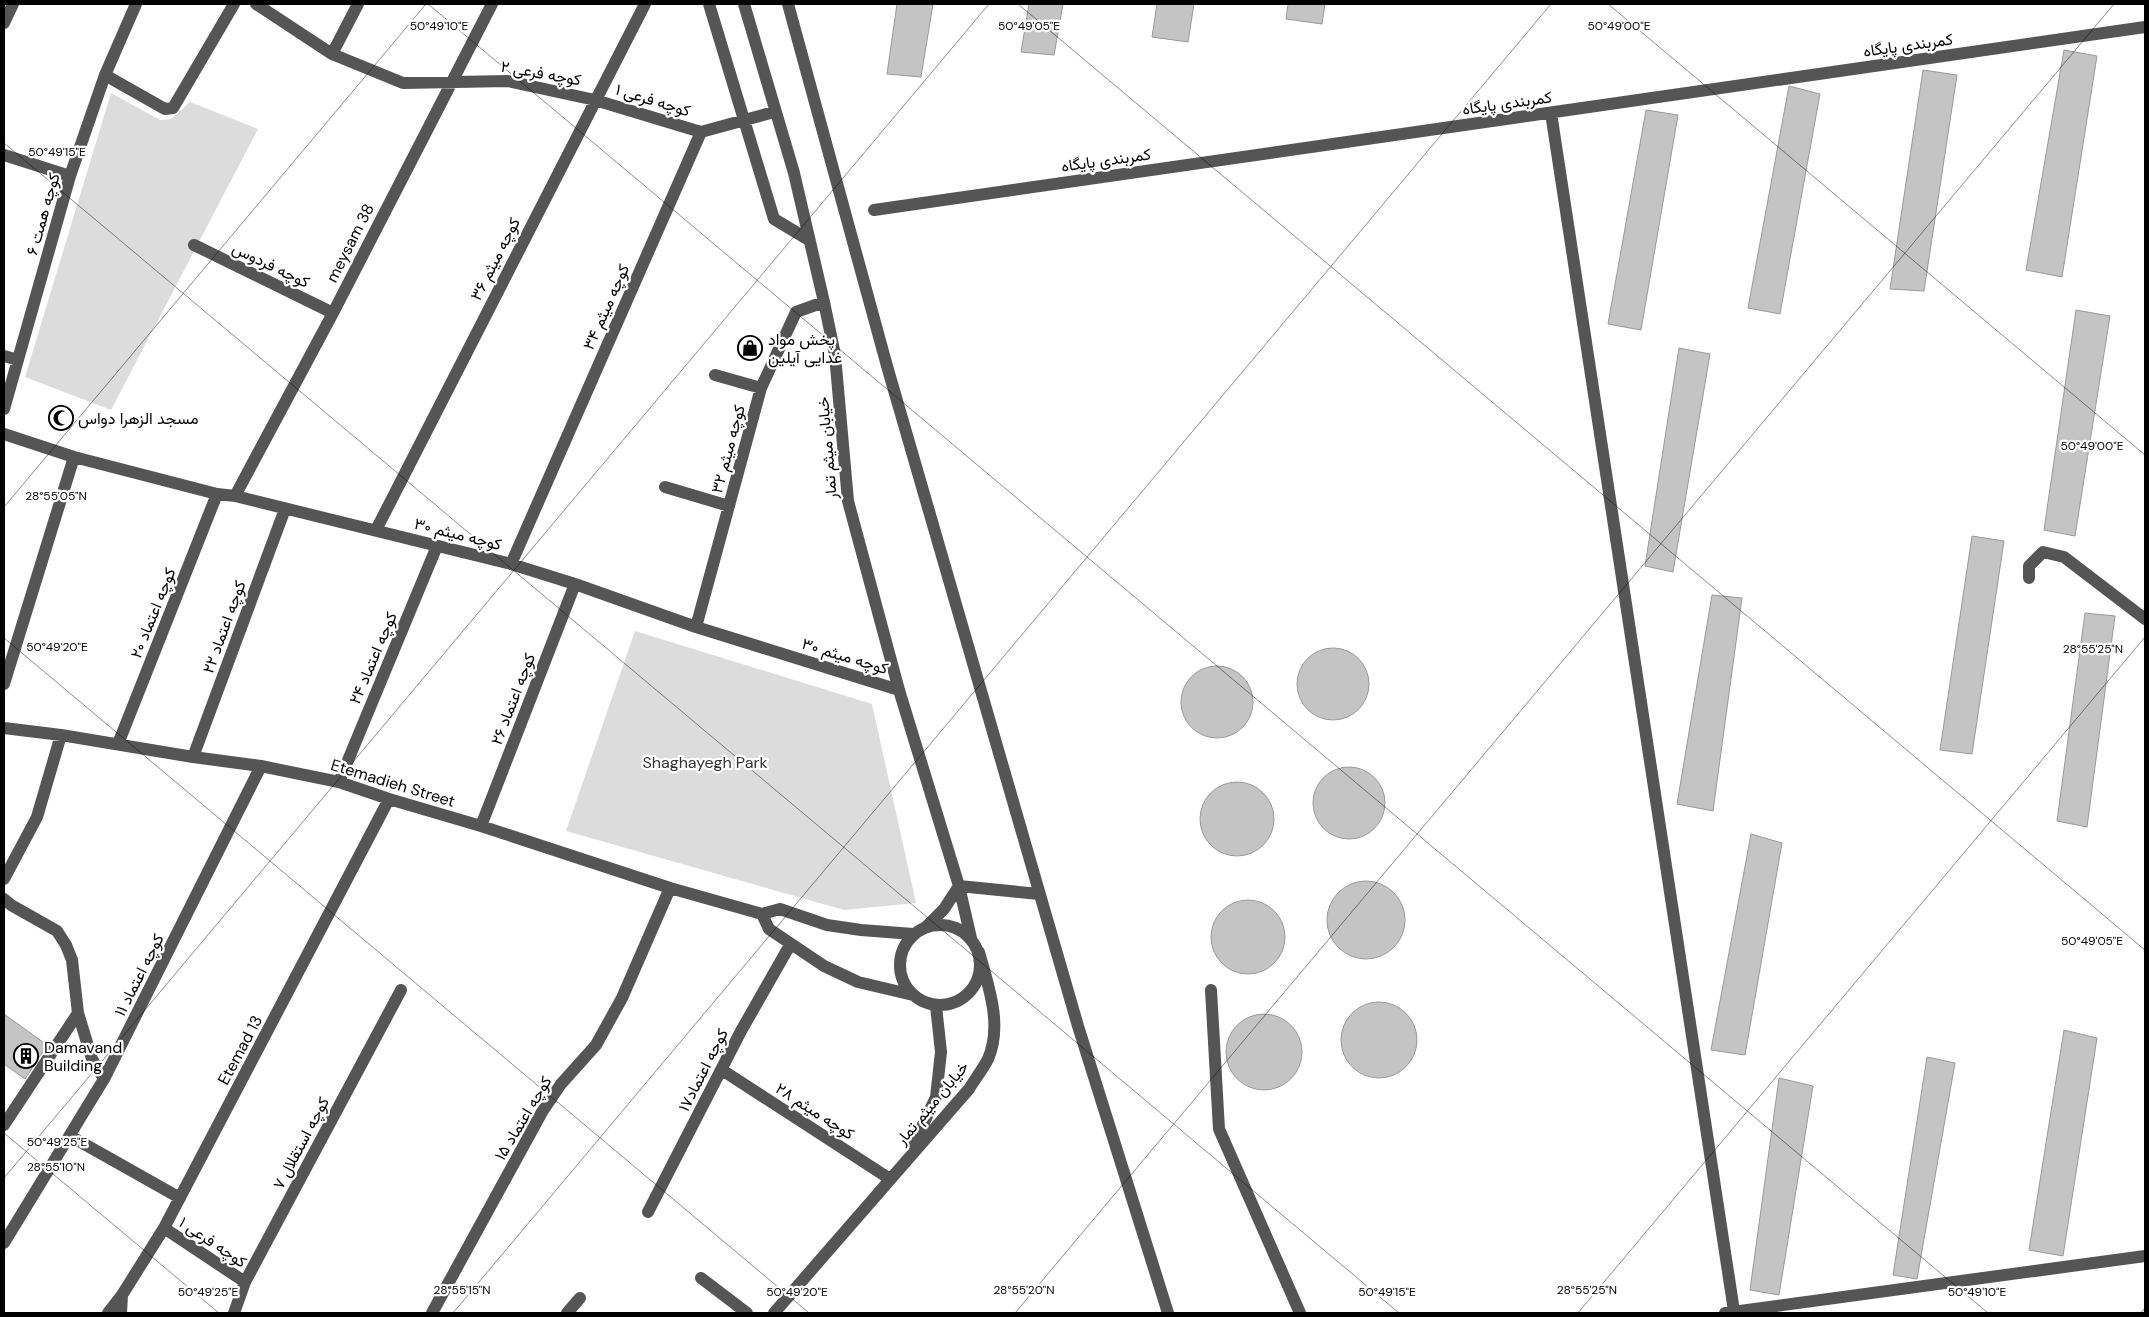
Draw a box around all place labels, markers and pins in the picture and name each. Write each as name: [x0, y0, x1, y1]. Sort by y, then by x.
place label: پخش مواد غدایی آیلین: [768, 329, 842, 368]
shop icon: پخش مواد غدایی آیلین: [737, 335, 763, 361]
mosque icon: مسجد الزهرا دواس: [48, 405, 74, 431]
place label: مسجد الزهرا دواس: [78, 408, 199, 429]
place label: Damavand Building: [44, 1037, 122, 1076]
building icon: Damavand Building: [13, 1043, 39, 1069]

